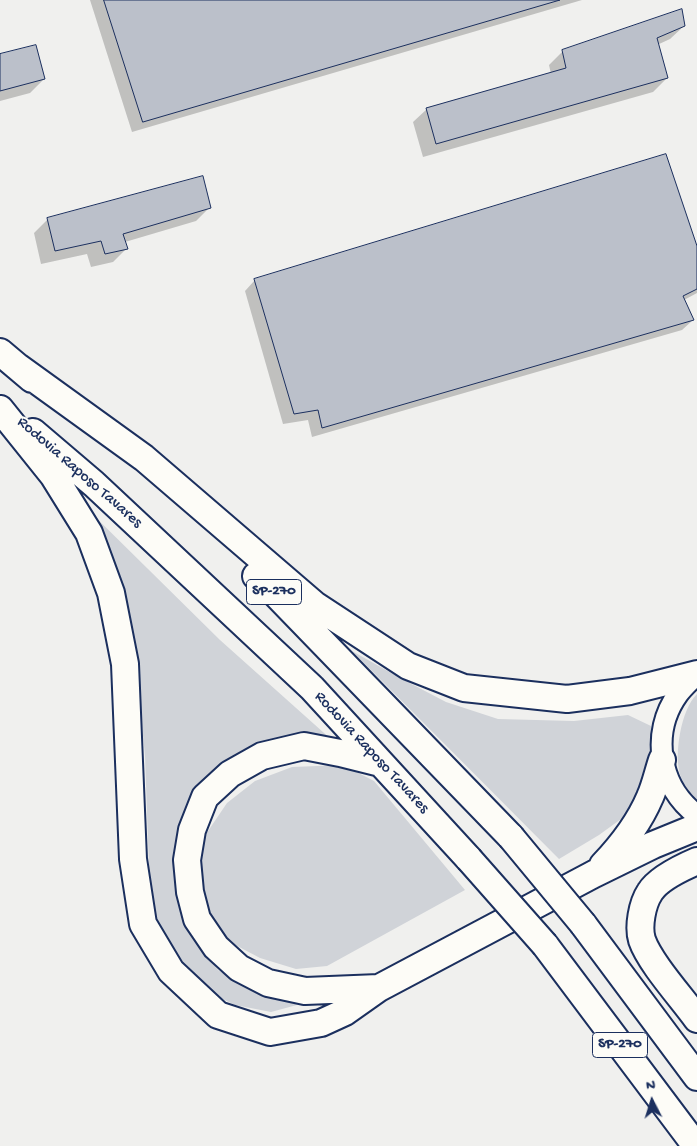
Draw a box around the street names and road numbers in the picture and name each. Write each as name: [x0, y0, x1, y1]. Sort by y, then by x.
street label: Rodovia Raposo Tavares: [12, 413, 146, 533]
road number: SP-270: [246, 580, 302, 604]
street label: Rodovia Raposo Tavares: [309, 688, 433, 818]
road number: SP-270: [592, 1032, 648, 1058]

